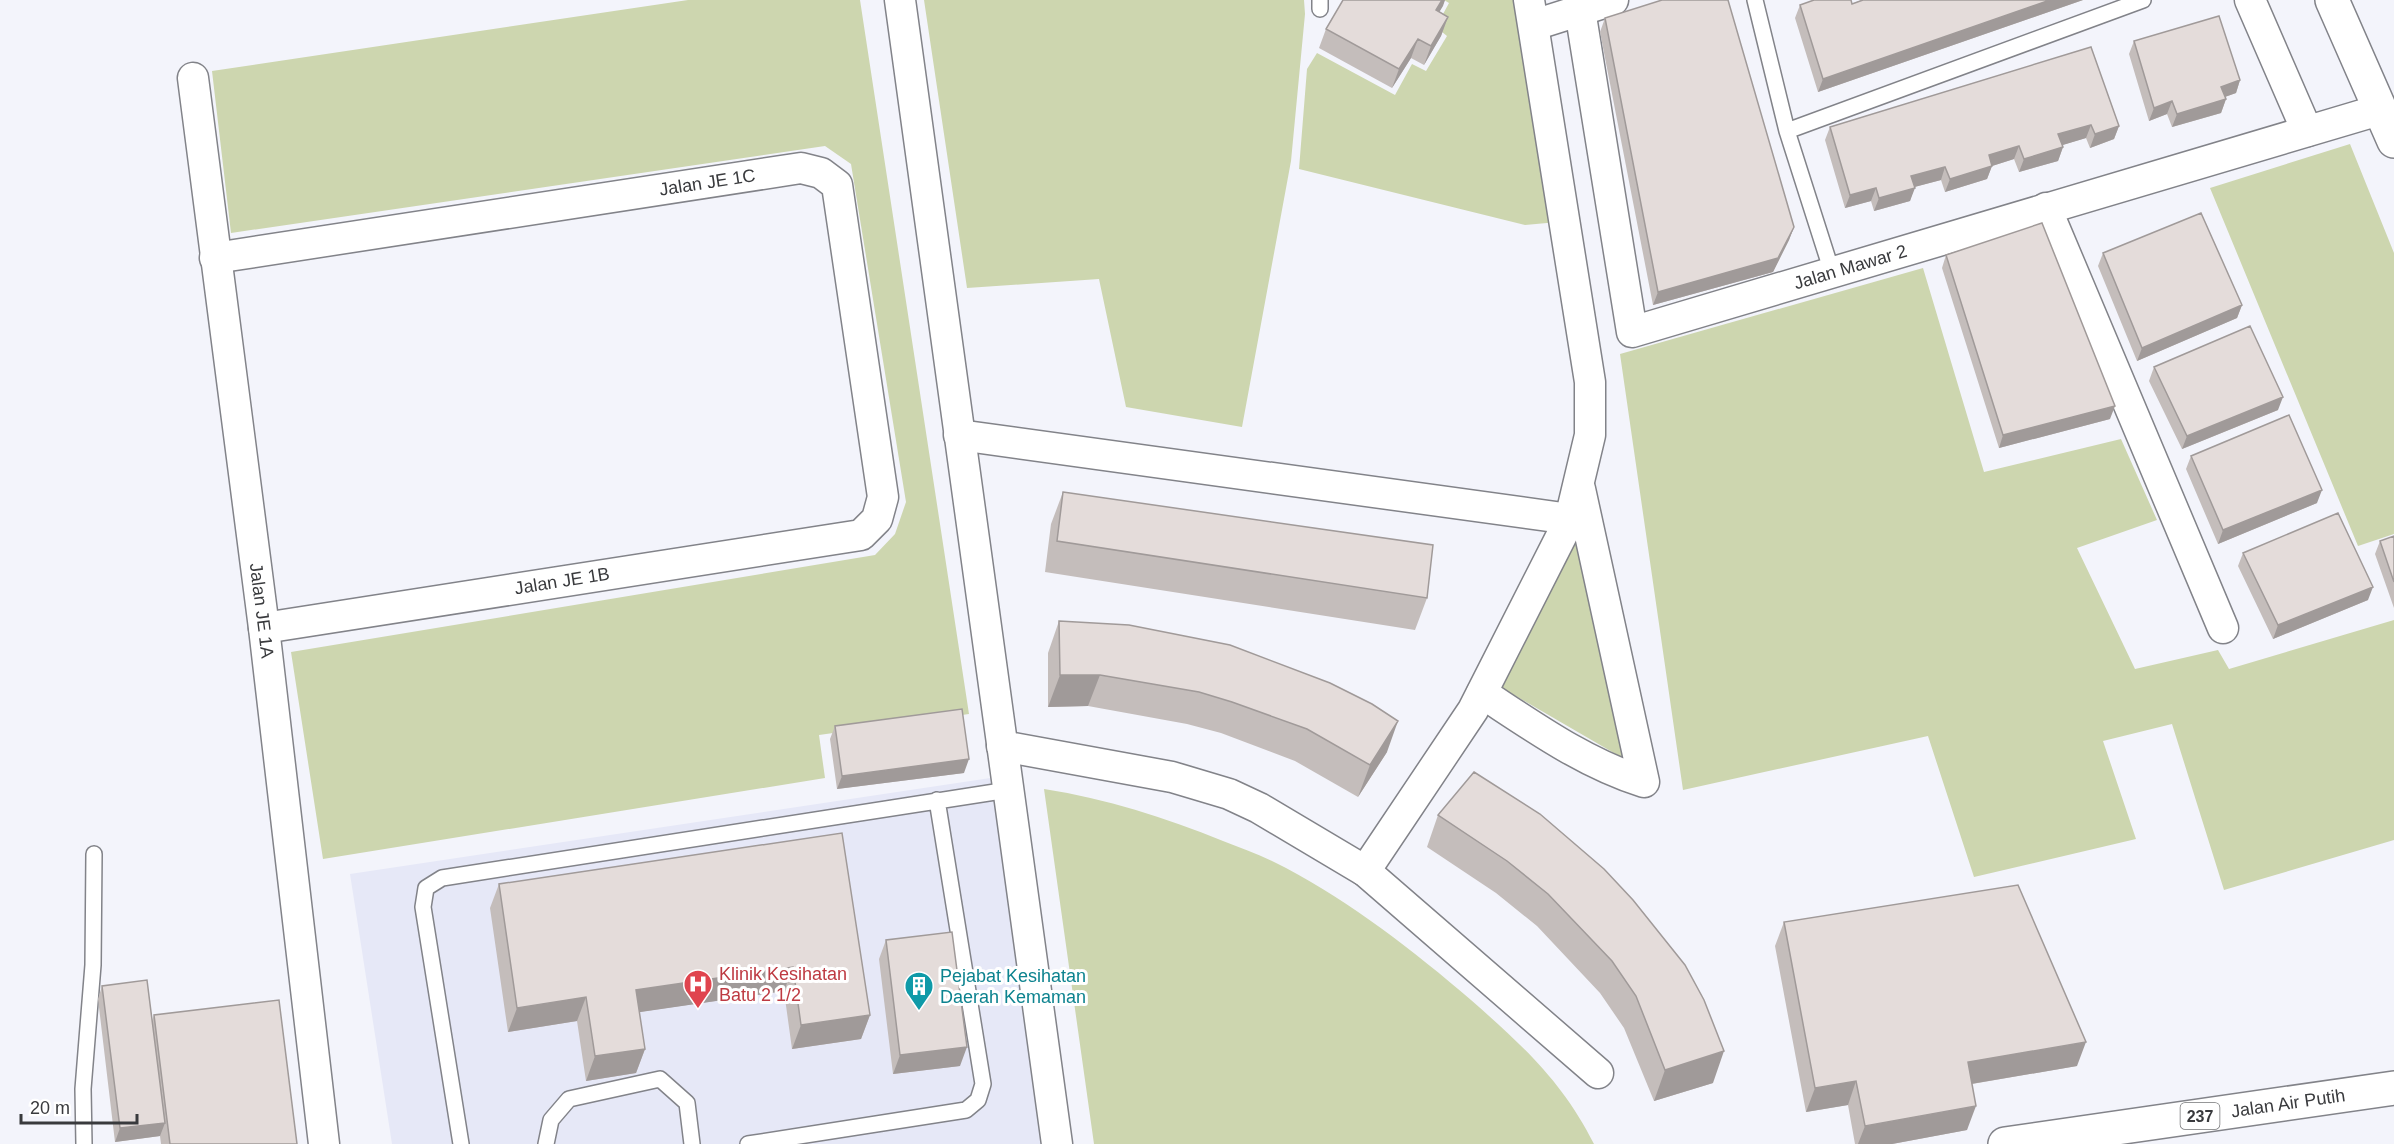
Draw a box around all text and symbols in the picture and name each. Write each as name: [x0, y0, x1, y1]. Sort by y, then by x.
street label: Jalan JE 1C: [658, 165, 757, 200]
street label: Jalan Mawar 2: [1791, 241, 1909, 293]
street label: Jalan JE 1A: [246, 562, 277, 659]
street label: Jalan JE 1B: [513, 564, 611, 598]
place label: Klinik Kesihatan Batu 2 1/2: [719, 964, 847, 1005]
place label: Pejabat Kesihatan Daerah Kemaman: [940, 966, 1086, 1007]
hospital icon: Klinik Kesihatan Batu 2 1/2: [682, 968, 714, 1010]
building icon: Pejabat Kesihatan Daerah Kemaman: [903, 970, 935, 1012]
street label: Jalan Air Putih: [2230, 1085, 2346, 1121]
scale bar: [21, 1087, 136, 1125]
text: 20 m: [30, 1098, 70, 1118]
road number: 237: [2180, 1103, 2220, 1129]

